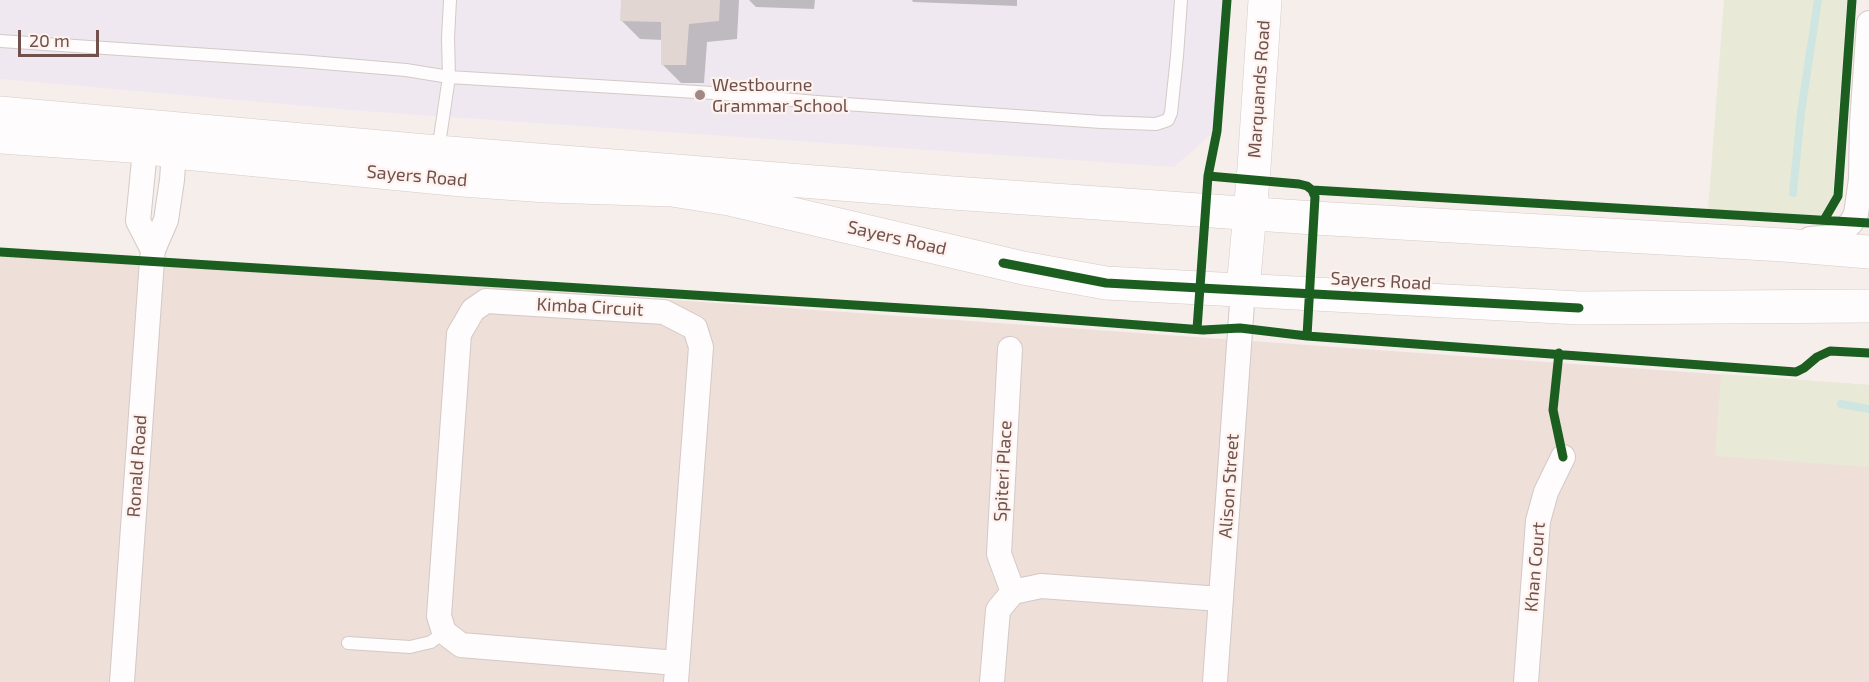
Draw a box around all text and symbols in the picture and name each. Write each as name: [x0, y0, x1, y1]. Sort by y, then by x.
scale bar: [21, 18, 102, 56]
street label: Marquands Road: [1243, 19, 1275, 159]
text: 20 m: [29, 29, 70, 51]
place label: Westbourne Grammar School: [712, 74, 848, 116]
marker: Westbourne Grammar School: [693, 88, 707, 102]
street label: Sayers Road: [366, 161, 468, 191]
street label: Sayers Road: [845, 216, 949, 260]
street label: Sayers Road: [1330, 268, 1432, 294]
street label: Kimba Circuit: [536, 293, 644, 321]
street label: Ronald Road: [123, 414, 151, 518]
street label: Spiteri Place: [990, 420, 1016, 522]
street label: Alison Street: [1215, 433, 1243, 539]
street label: Khan Court: [1520, 521, 1550, 613]

